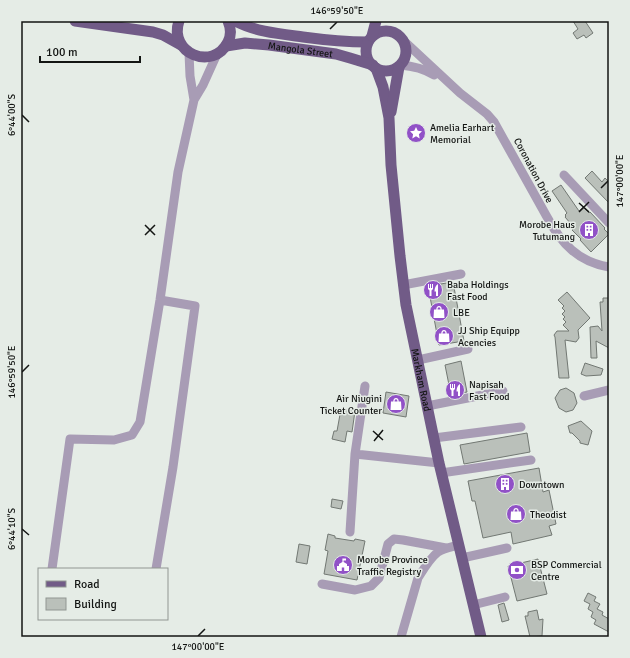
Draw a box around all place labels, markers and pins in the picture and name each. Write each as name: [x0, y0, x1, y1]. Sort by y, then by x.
place icon: Amelia Earhart Memorial: [405, 122, 427, 144]
place label: Amelia Earhart Memorial: [430, 122, 495, 146]
place label: Morobe Haus Tutumang: [519, 219, 576, 243]
building icon: Morobe Haus Tutumang: [578, 219, 600, 241]
restaurant icon: Baba Holdings Fast Food: [422, 279, 444, 301]
place label: Baba Holdings Fast Food: [447, 279, 509, 303]
shop icon: LBE: [428, 301, 450, 323]
place label: LBE: [453, 307, 470, 319]
shop icon: JJ Ship Equipp Acencies: [433, 325, 455, 347]
place label: JJ Ship Equipp Acencies: [458, 325, 520, 349]
restaurant icon: Napisah Fast Food: [444, 379, 466, 401]
place label: Napisah Fast Food: [469, 379, 510, 403]
place label: Air Niugini Ticket Counter: [320, 393, 382, 417]
shop icon: Air Niugini Ticket Counter: [385, 393, 407, 415]
building icon: Downtown: [494, 473, 516, 495]
place label: Downtown: [519, 479, 564, 491]
shop icon: Theodist: [505, 503, 527, 525]
place label: Theodist: [530, 509, 567, 521]
public building icon: Morobe Province Traffic Registry: [332, 554, 354, 576]
place label: Morobe Province Traffic Registry: [357, 554, 428, 578]
bank icon: BSP Commercial Centre: [506, 559, 528, 581]
place label: BSP Commercial Centre: [531, 559, 602, 583]

